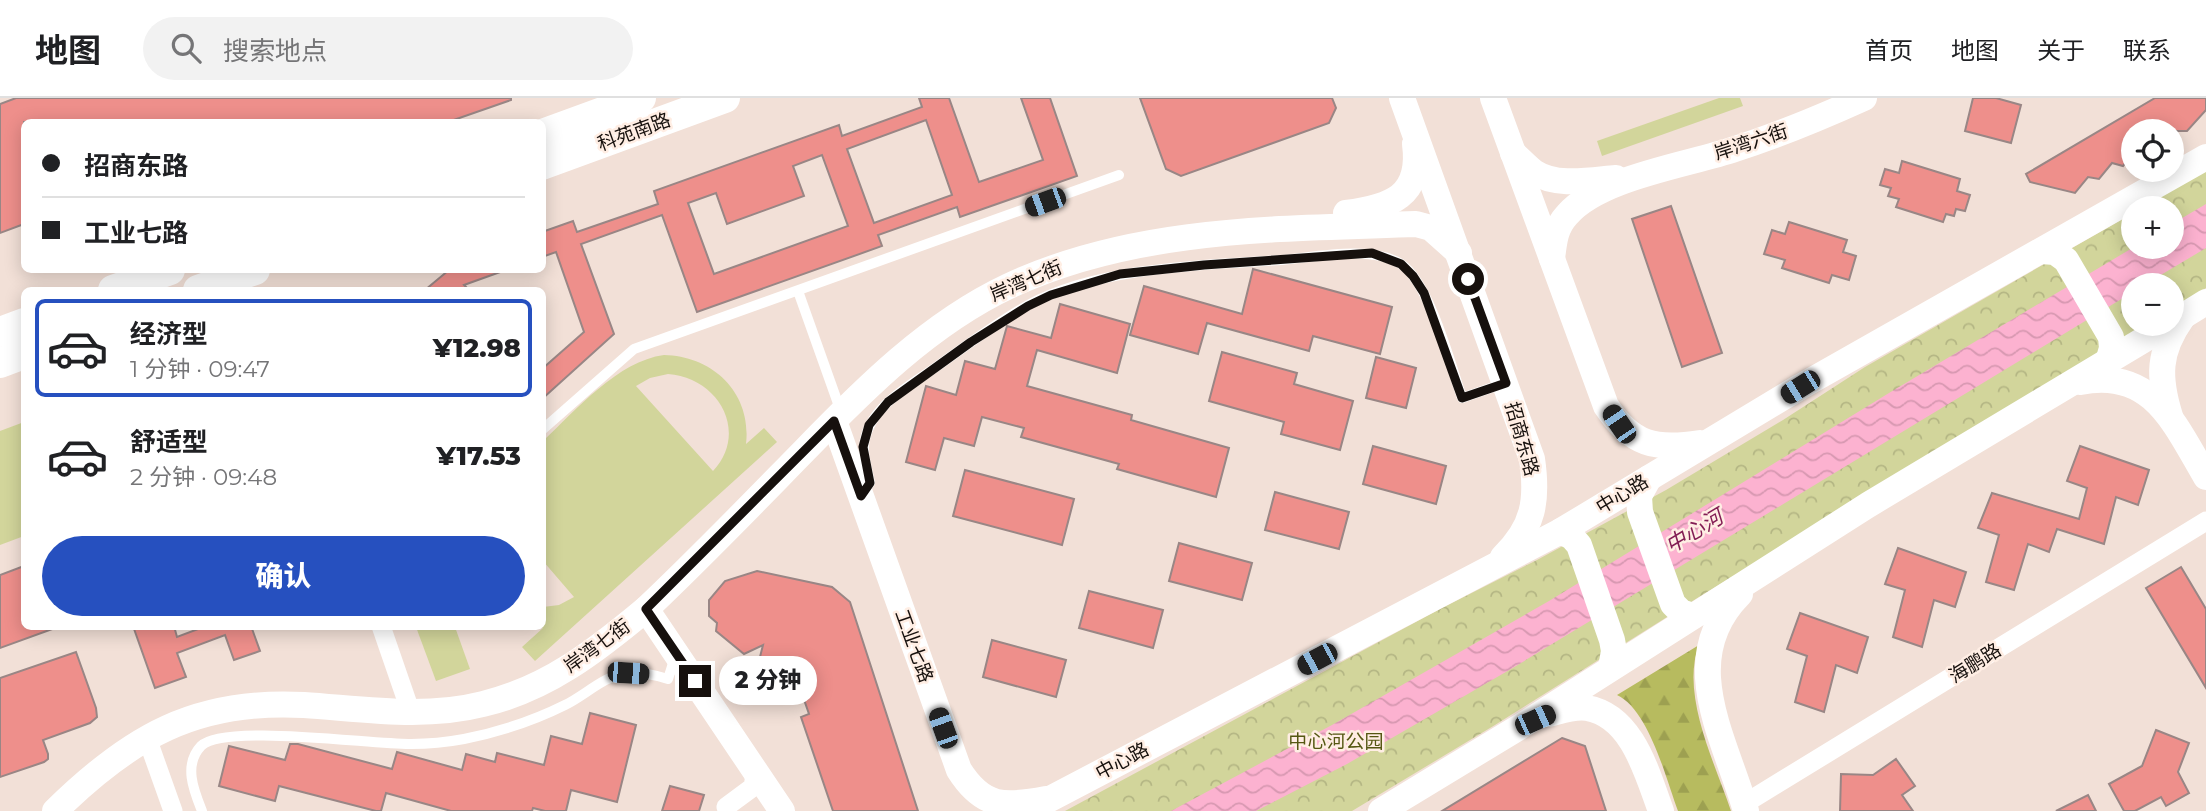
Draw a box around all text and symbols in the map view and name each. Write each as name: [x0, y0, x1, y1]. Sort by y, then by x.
search box: [143, 17, 633, 80]
icon: search: [167, 29, 205, 67]
text: 地图: [35, 30, 101, 70]
text: 搜索地点: [223, 35, 327, 67]
text: 首页: [1865, 36, 1913, 65]
text: 地图: [1951, 36, 1999, 65]
text: 关于: [2037, 36, 2085, 65]
text: 联系: [2123, 36, 2171, 65]
street label: 科苑南路: [594, 108, 674, 156]
street label: 岸湾六街: [1711, 119, 1791, 165]
map controls: [2121, 119, 2184, 336]
button: locate: [2121, 119, 2184, 182]
text: 招商东路: [84, 150, 188, 182]
car: [1022, 185, 1069, 219]
button: +: [2121, 196, 2184, 259]
text: 工业七路: [84, 217, 188, 249]
street label: 岸湾七街: [987, 256, 1065, 306]
route start: [1452, 263, 1484, 295]
button: −: [2121, 273, 2184, 336]
icon: car: [46, 317, 109, 380]
text: 经济型: [130, 318, 208, 350]
text: ¥12.98: [433, 332, 521, 364]
text: 1 分钟 · 09:47: [130, 355, 270, 383]
car: [1777, 367, 1824, 407]
street label: 招商东路: [1500, 399, 1544, 479]
car: [1599, 401, 1640, 447]
icon: car: [46, 425, 109, 488]
text: 舒适型: [130, 426, 208, 458]
text: ¥17.53: [436, 440, 521, 472]
text: 2 分钟 · 09:48: [130, 463, 277, 491]
street label: 中心路: [1592, 469, 1652, 519]
water label: 中心河: [1661, 502, 1731, 558]
button: 确认: [42, 536, 525, 616]
street label: 工业七路: [890, 606, 938, 686]
street label: 岸湾七街: [559, 614, 635, 678]
street label: 海鹏路: [1945, 638, 2005, 688]
car: [1294, 640, 1341, 678]
callout: 2 分钟: [720, 656, 818, 706]
car: [607, 661, 650, 685]
route end: [679, 665, 711, 697]
text: 2 分钟: [735, 666, 801, 694]
car: [1512, 702, 1559, 738]
car: [926, 705, 961, 751]
park label: 中心河公园: [1288, 730, 1384, 753]
street label: 中心路: [1091, 737, 1153, 785]

